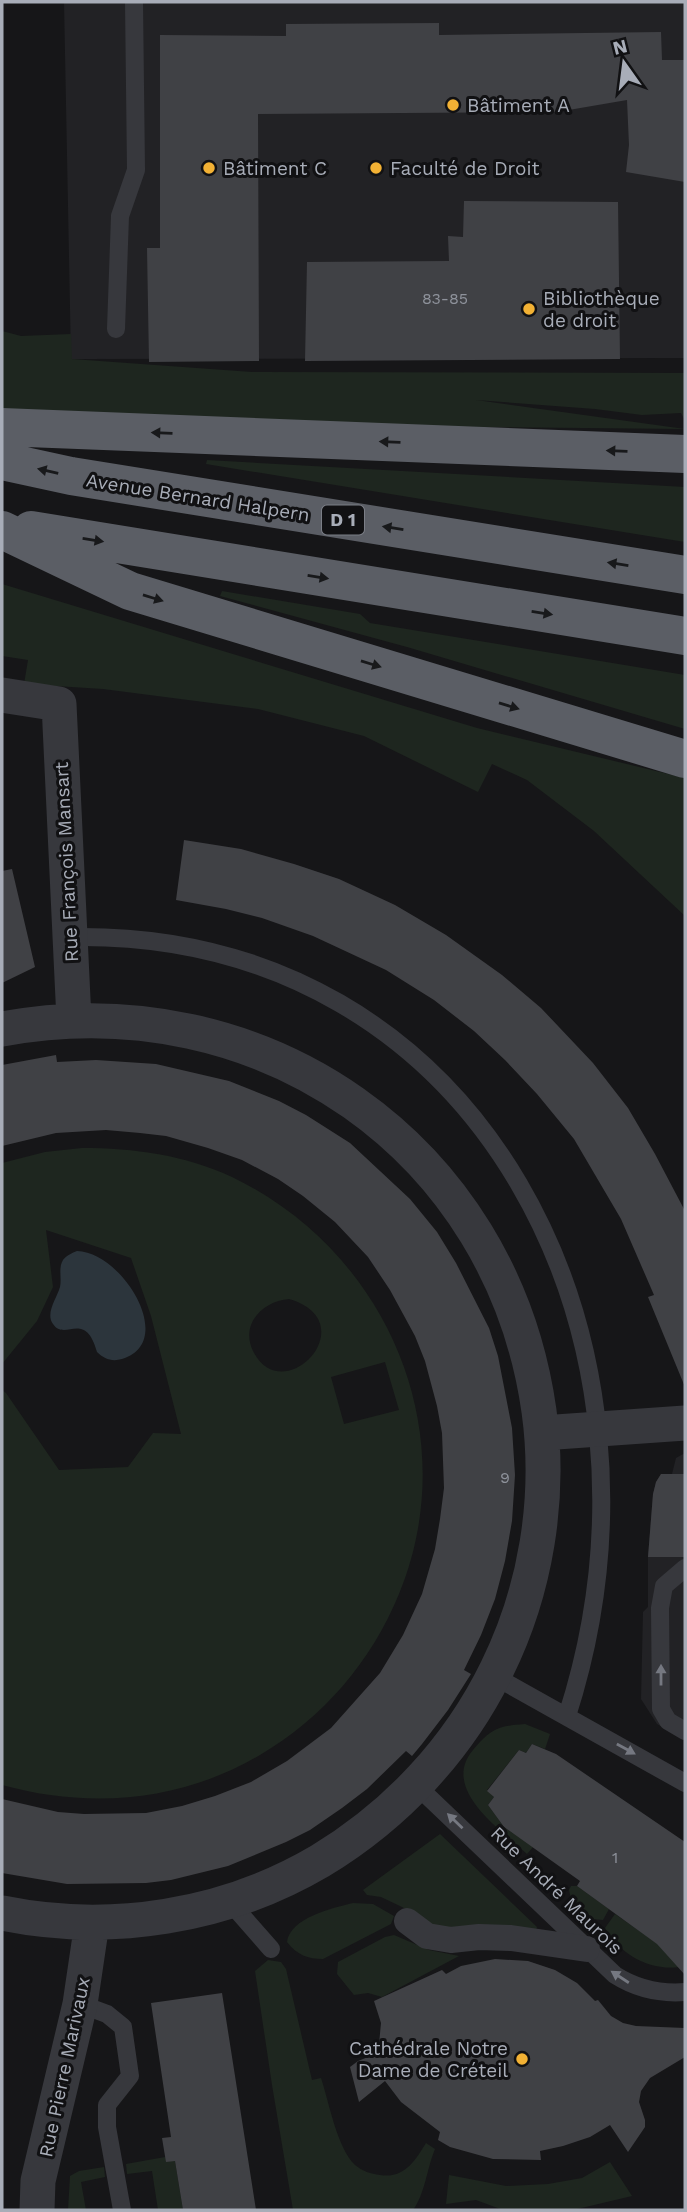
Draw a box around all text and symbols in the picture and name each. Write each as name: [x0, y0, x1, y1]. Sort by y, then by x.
north arrow: [589, 28, 659, 98]
text: N: [610, 34, 630, 60]
place label: Bâtiment A: [467, 94, 570, 117]
marker: Bâtiment A: [445, 97, 461, 113]
place label: Bâtiment C: [223, 157, 327, 180]
place label: Faculté de Droit: [390, 157, 539, 180]
marker: Bâtiment C: [201, 160, 217, 176]
marker: Faculté de Droit: [368, 160, 384, 176]
place label: Bibliothèque de droit: [543, 287, 660, 332]
house number: 83-85: [422, 289, 468, 308]
marker: Bibliothèque de droit: [521, 301, 537, 317]
one-way arrow: [151, 428, 173, 439]
one-way arrow: [378, 437, 400, 448]
one-way arrow: [606, 446, 628, 457]
one-way arrow: [37, 465, 59, 476]
street label: Avenue Bernard Halpern: [85, 468, 311, 527]
road number: D 1: [322, 506, 364, 534]
one-way arrow: [382, 522, 404, 533]
one-way arrow: [82, 535, 104, 546]
one-way arrow: [607, 558, 629, 569]
one-way arrow: [307, 572, 329, 583]
one-way arrow: [143, 593, 164, 604]
one-way arrow: [532, 608, 554, 619]
one-way arrow: [361, 659, 382, 669]
one-way arrow: [499, 701, 520, 711]
street label: Rue François Mansart: [50, 761, 83, 963]
house number: 9: [500, 1468, 510, 1487]
one-way arrow: [655, 1664, 667, 1686]
one-way arrow: [616, 1743, 636, 1755]
one-way arrow: [447, 1813, 464, 1830]
street label: Rue André Maurois: [486, 1821, 627, 1959]
house number: 1: [612, 1848, 618, 1867]
one-way arrow: [611, 1971, 630, 1984]
street label: Rue Pierre Marivaux: [34, 1975, 95, 2159]
place label: Cathédrale Notre Dame de Créteil: [349, 2037, 508, 2082]
marker: Cathédrale Notre Dame de Créteil: [514, 2051, 530, 2067]

